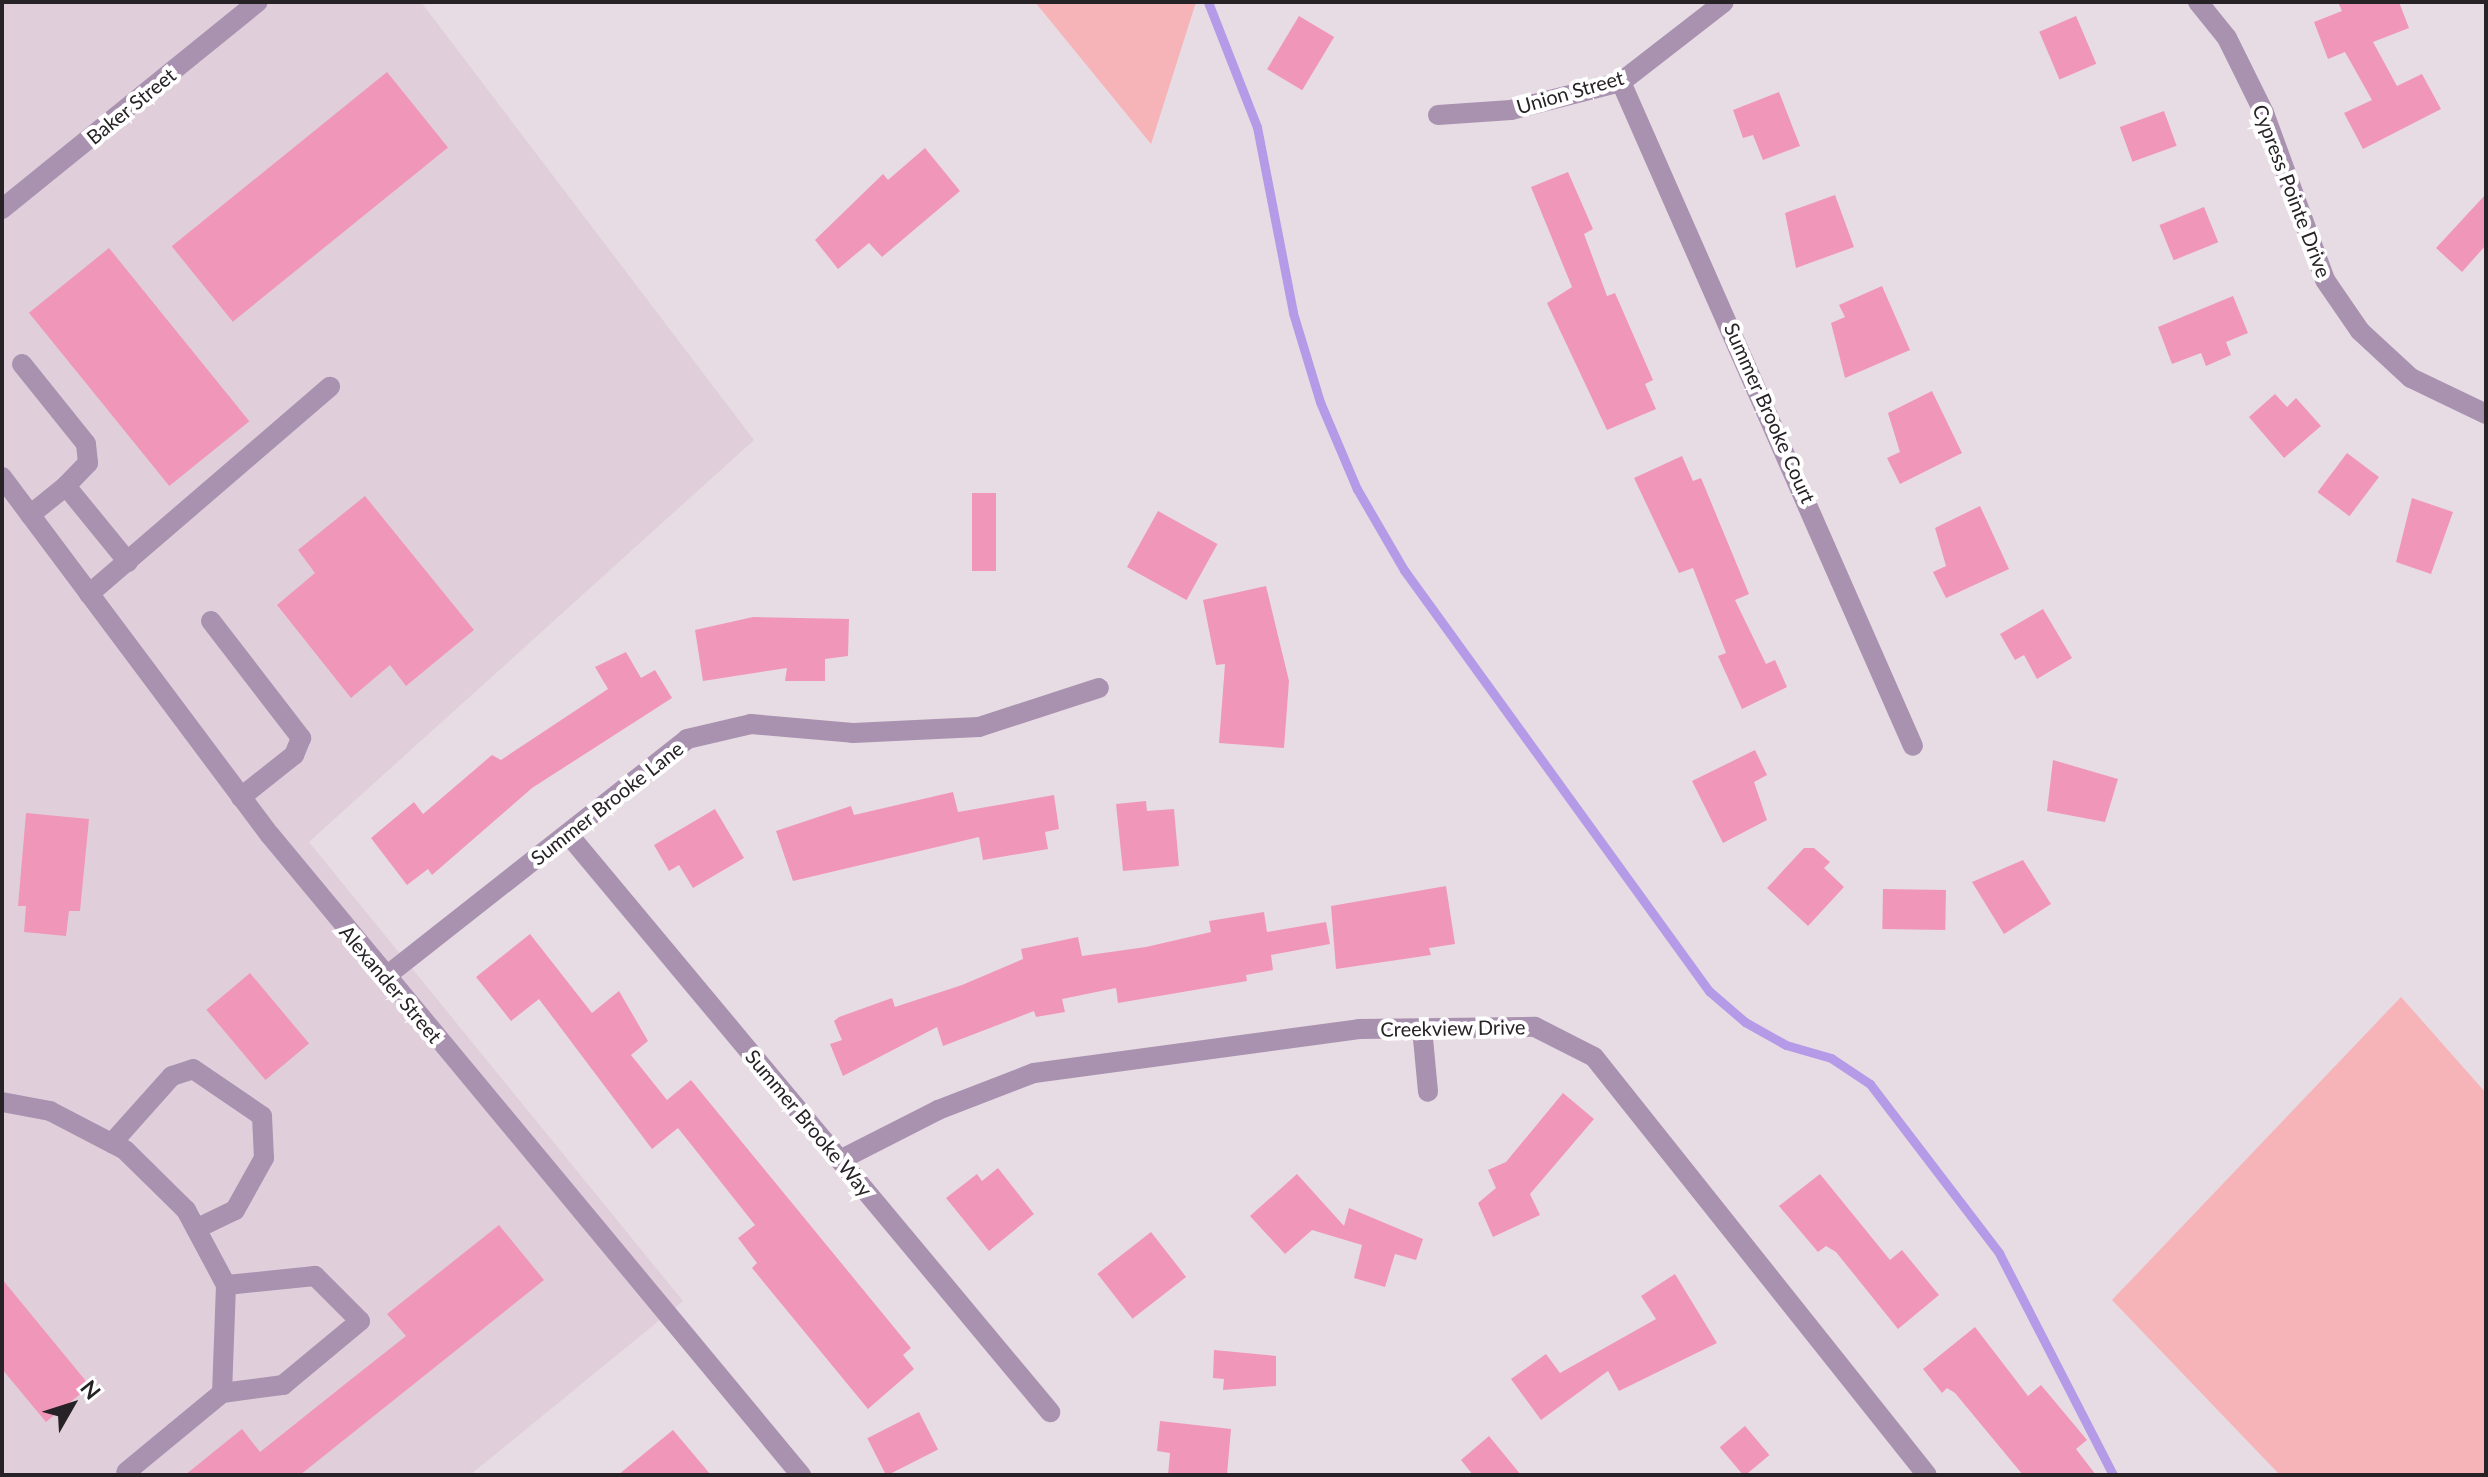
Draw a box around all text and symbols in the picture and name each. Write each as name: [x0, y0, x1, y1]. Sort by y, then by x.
street label: Baker Street: [82, 63, 180, 149]
street label: Union Street: [1514, 65, 1626, 119]
street label: Cypress Pointe Drive: [2248, 101, 2336, 281]
street label: Summer Brooke Court: [1719, 319, 1821, 507]
street label: Summer Brooke Lane: [526, 736, 688, 870]
street label: Alexander Street: [335, 920, 447, 1048]
street label: Creekview Drive: [1380, 1015, 1526, 1041]
street label: Summer Brooke Way: [740, 1045, 878, 1201]
north arrow: [32, 1365, 112, 1445]
text: N: [75, 1374, 107, 1405]

